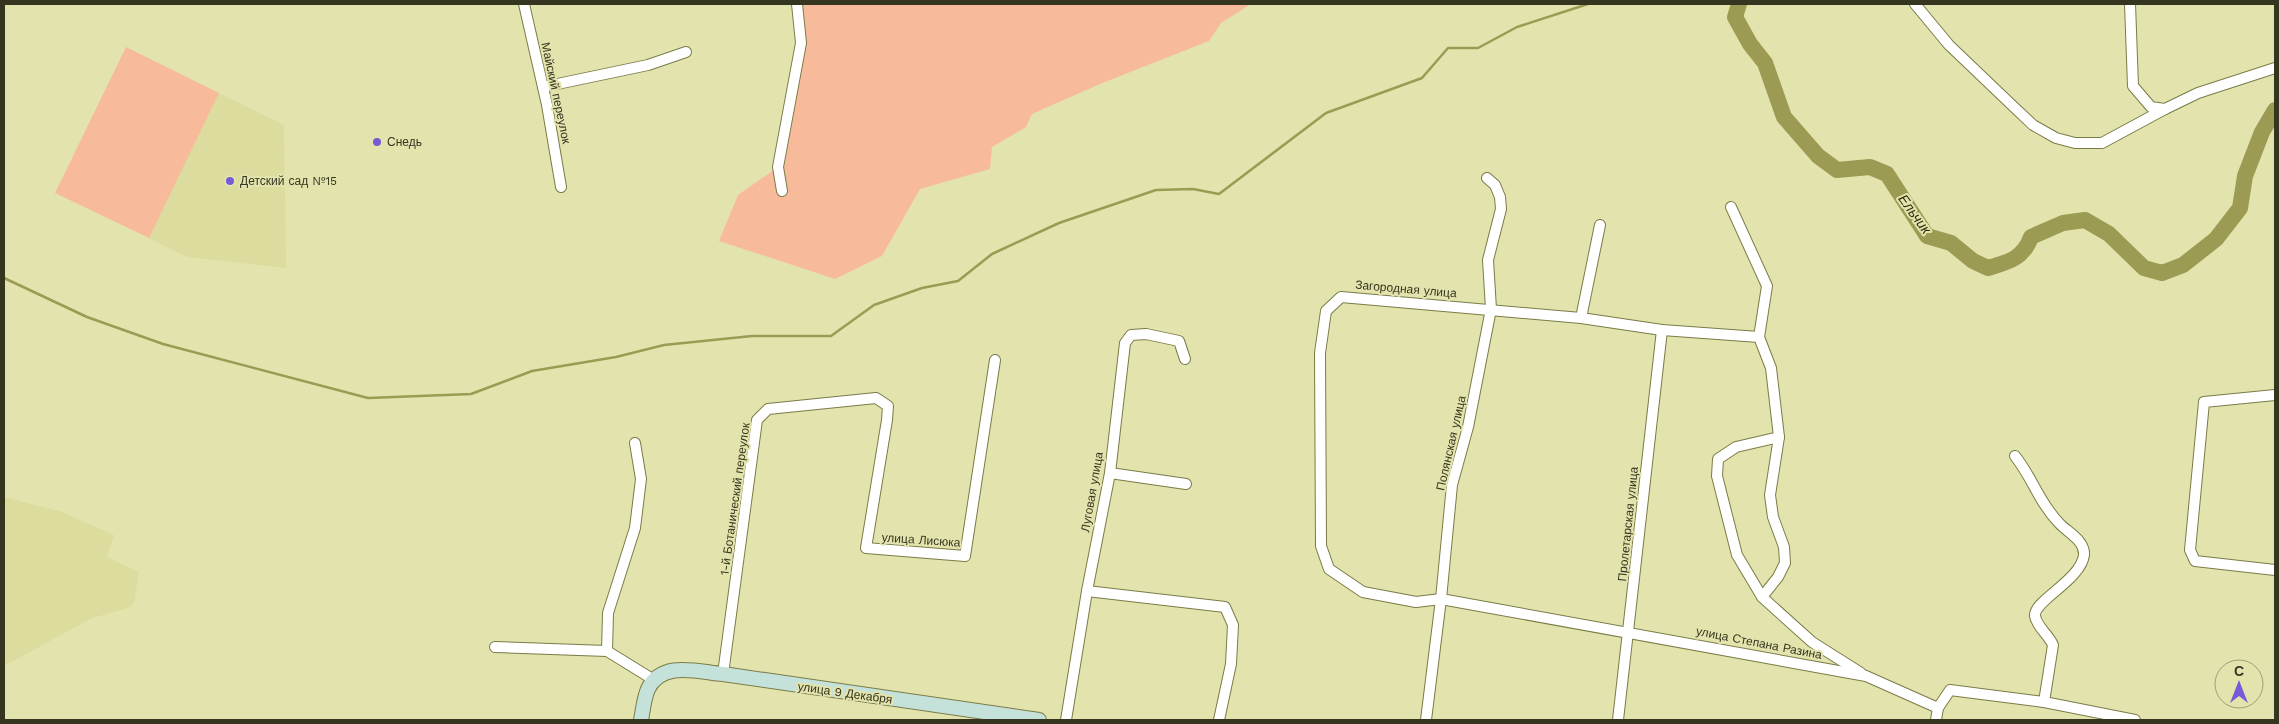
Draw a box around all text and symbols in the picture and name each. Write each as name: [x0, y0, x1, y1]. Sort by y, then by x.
street label: Майский переулок: [538, 41, 574, 146]
place label: Снедь: [387, 135, 422, 149]
marker: Снедь: [371, 136, 383, 148]
place label: Детский сад №15: [240, 174, 337, 188]
marker: Детский сад №15: [224, 175, 236, 187]
water label: Ельчик: [1895, 191, 1936, 238]
street label: Загородная улица: [1355, 278, 1458, 300]
street label: Полянская улица: [1433, 394, 1469, 492]
street label: 1-й Ботанический переулок: [717, 421, 753, 576]
street label: Луговая улица: [1078, 450, 1106, 533]
street label: Пролетарская улица: [1615, 466, 1641, 582]
street label: улица Лисюка: [881, 530, 961, 550]
street label: улица Степана Разина: [1695, 624, 1823, 662]
north arrow: [2214, 659, 2264, 709]
text: С: [2234, 663, 2244, 679]
street label: улица 9 Декабря: [797, 679, 893, 707]

